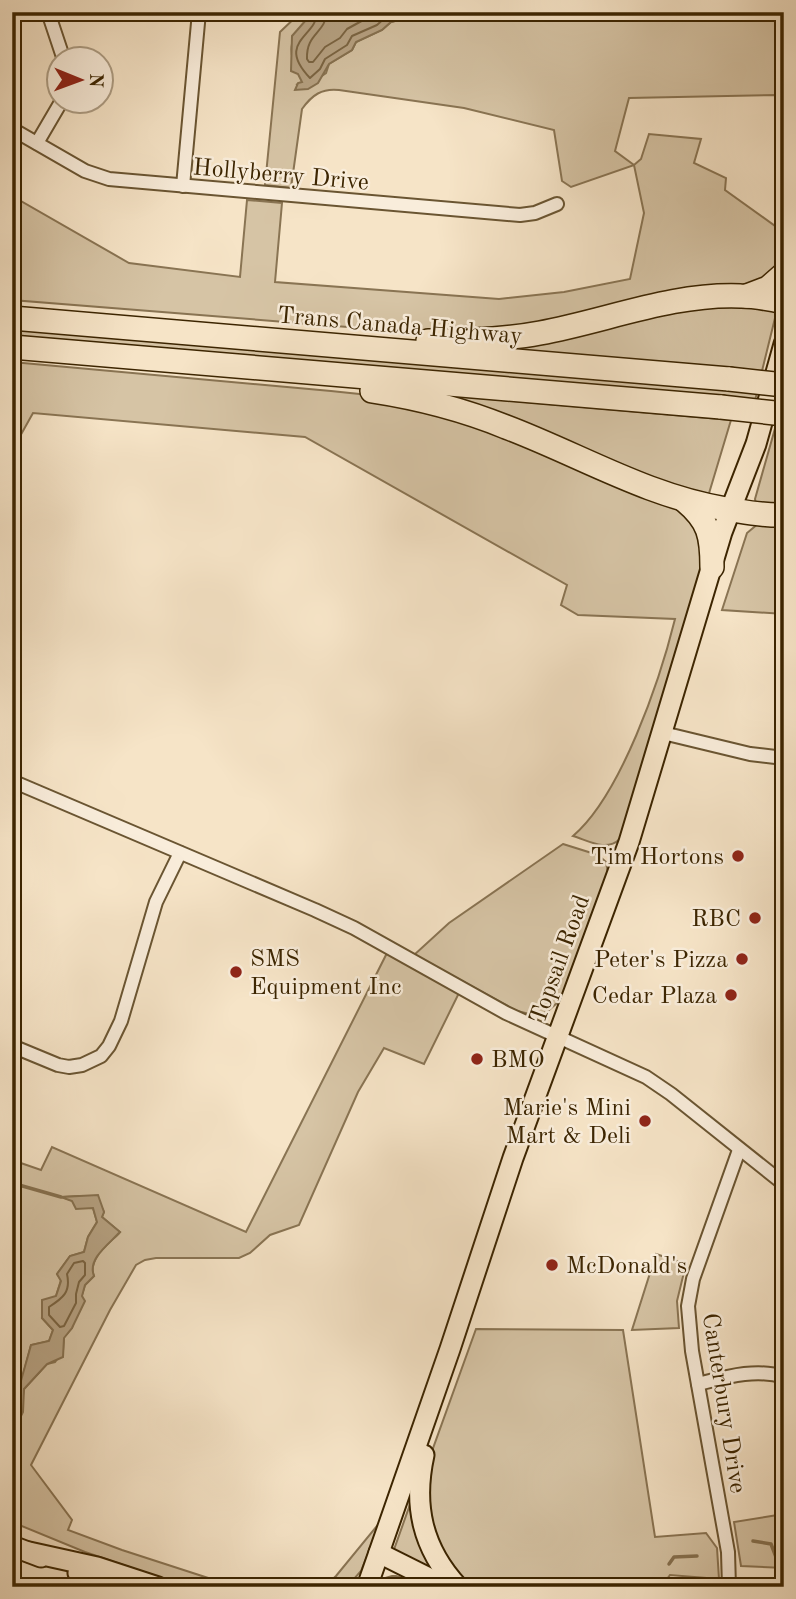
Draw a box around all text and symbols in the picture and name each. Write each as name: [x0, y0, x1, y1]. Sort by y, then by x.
north arrow: [46, 46, 116, 116]
text: N: [85, 73, 104, 88]
street label: Hollyberry Drive: [192, 156, 370, 196]
street label: Trans Canada Highway: [276, 304, 524, 350]
place label: Tim Hortons: [590, 846, 724, 870]
marker: Tim Hortons: [730, 848, 746, 864]
street label: Topsail Road: [526, 892, 595, 1027]
place label: RBC: [691, 908, 741, 932]
marker: RBC: [747, 910, 763, 926]
place label: SMS Equipment Inc: [250, 948, 401, 1000]
place label: Peter's Pizza: [594, 949, 728, 973]
marker: Peter's Pizza: [734, 951, 750, 967]
marker: SMS Equipment Inc: [228, 964, 244, 980]
place label: Cedar Plaza: [592, 985, 717, 1009]
marker: Cedar Plaza: [723, 987, 739, 1003]
place label: BMO: [491, 1049, 544, 1073]
marker: BMO: [469, 1051, 485, 1067]
place label: Marie's Mini Mart & Deli: [503, 1097, 631, 1149]
marker: Marie's Mini Mart & Deli: [637, 1113, 653, 1129]
place label: McDonald's: [566, 1255, 687, 1279]
marker: McDonald's: [544, 1257, 560, 1273]
street label: Canterbury Drive: [697, 1311, 749, 1495]

